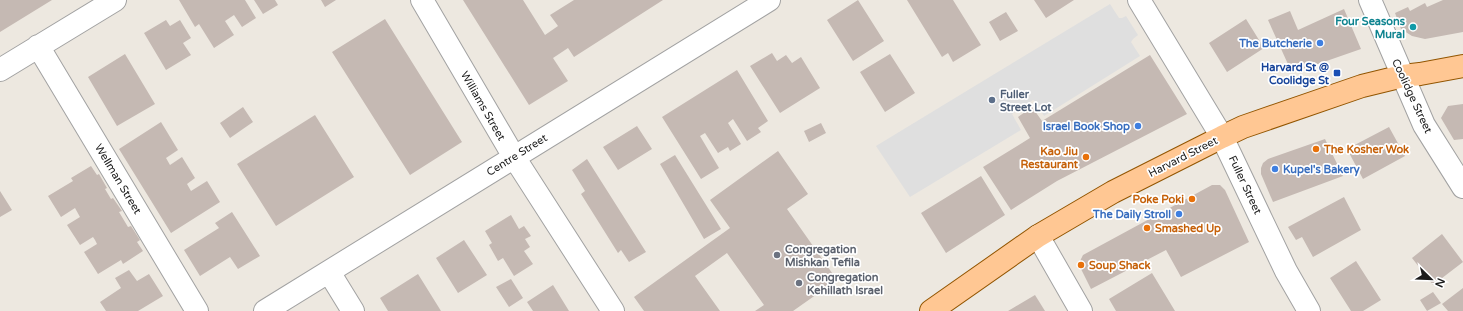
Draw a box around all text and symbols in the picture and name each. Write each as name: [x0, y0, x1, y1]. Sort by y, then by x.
place label: Four Seasons Mural: [1335, 15, 1406, 41]
marker: Four Seasons Mural: [1408, 22, 1418, 32]
place label: The Butcherie: [1238, 37, 1313, 50]
marker: The Butcherie: [1315, 38, 1325, 48]
street label: Coolidge Street: [1389, 57, 1435, 135]
place label: Harvard St @ Coolidge St: [1261, 61, 1330, 88]
marker: Harvard St @ Coolidge St: [1332, 68, 1342, 78]
street label: Williams Street: [458, 69, 508, 143]
place label: Fuller Street Lot: [1000, 88, 1052, 114]
marker: Fuller Street Lot: [987, 95, 997, 105]
place label: Israel Book Shop: [1043, 120, 1130, 134]
marker: Israel Book Shop: [1133, 121, 1143, 131]
street label: Centre Street: [484, 131, 550, 179]
street label: Harvard Street: [1146, 134, 1220, 180]
street label: Wellman Street: [92, 142, 144, 216]
place label: The Kosher Wok: [1323, 143, 1409, 156]
marker: The Kosher Wok: [1311, 144, 1321, 154]
place label: Kao Jiu Restaurant: [1021, 145, 1079, 171]
marker: Kao Jiu Restaurant: [1081, 152, 1091, 162]
street label: Fuller Street: [1226, 154, 1264, 216]
place label: Kupel's Bakery: [1283, 163, 1360, 177]
marker: Kupel's Bakery: [1270, 164, 1280, 174]
place label: Poke Poki: [1132, 193, 1184, 206]
marker: Poke Poki: [1187, 194, 1197, 204]
place label: The Daily Stroll: [1092, 208, 1171, 222]
marker: The Daily Stroll: [1174, 209, 1184, 219]
place label: Smashed Up: [1155, 222, 1221, 236]
marker: Smashed Up: [1142, 223, 1152, 233]
place label: Congregation Mishkan Tefila: [785, 243, 860, 269]
marker: Congregation Mishkan Tefila: [772, 250, 782, 260]
place label: Soup Shack: [1089, 259, 1150, 273]
north arrow: [1411, 259, 1451, 299]
marker: Soup Shack: [1076, 260, 1086, 270]
place label: Congregation Kehillath Israel: [807, 271, 883, 297]
text: N: [1432, 276, 1447, 289]
marker: Congregation Kehillath Israel: [794, 278, 804, 288]

